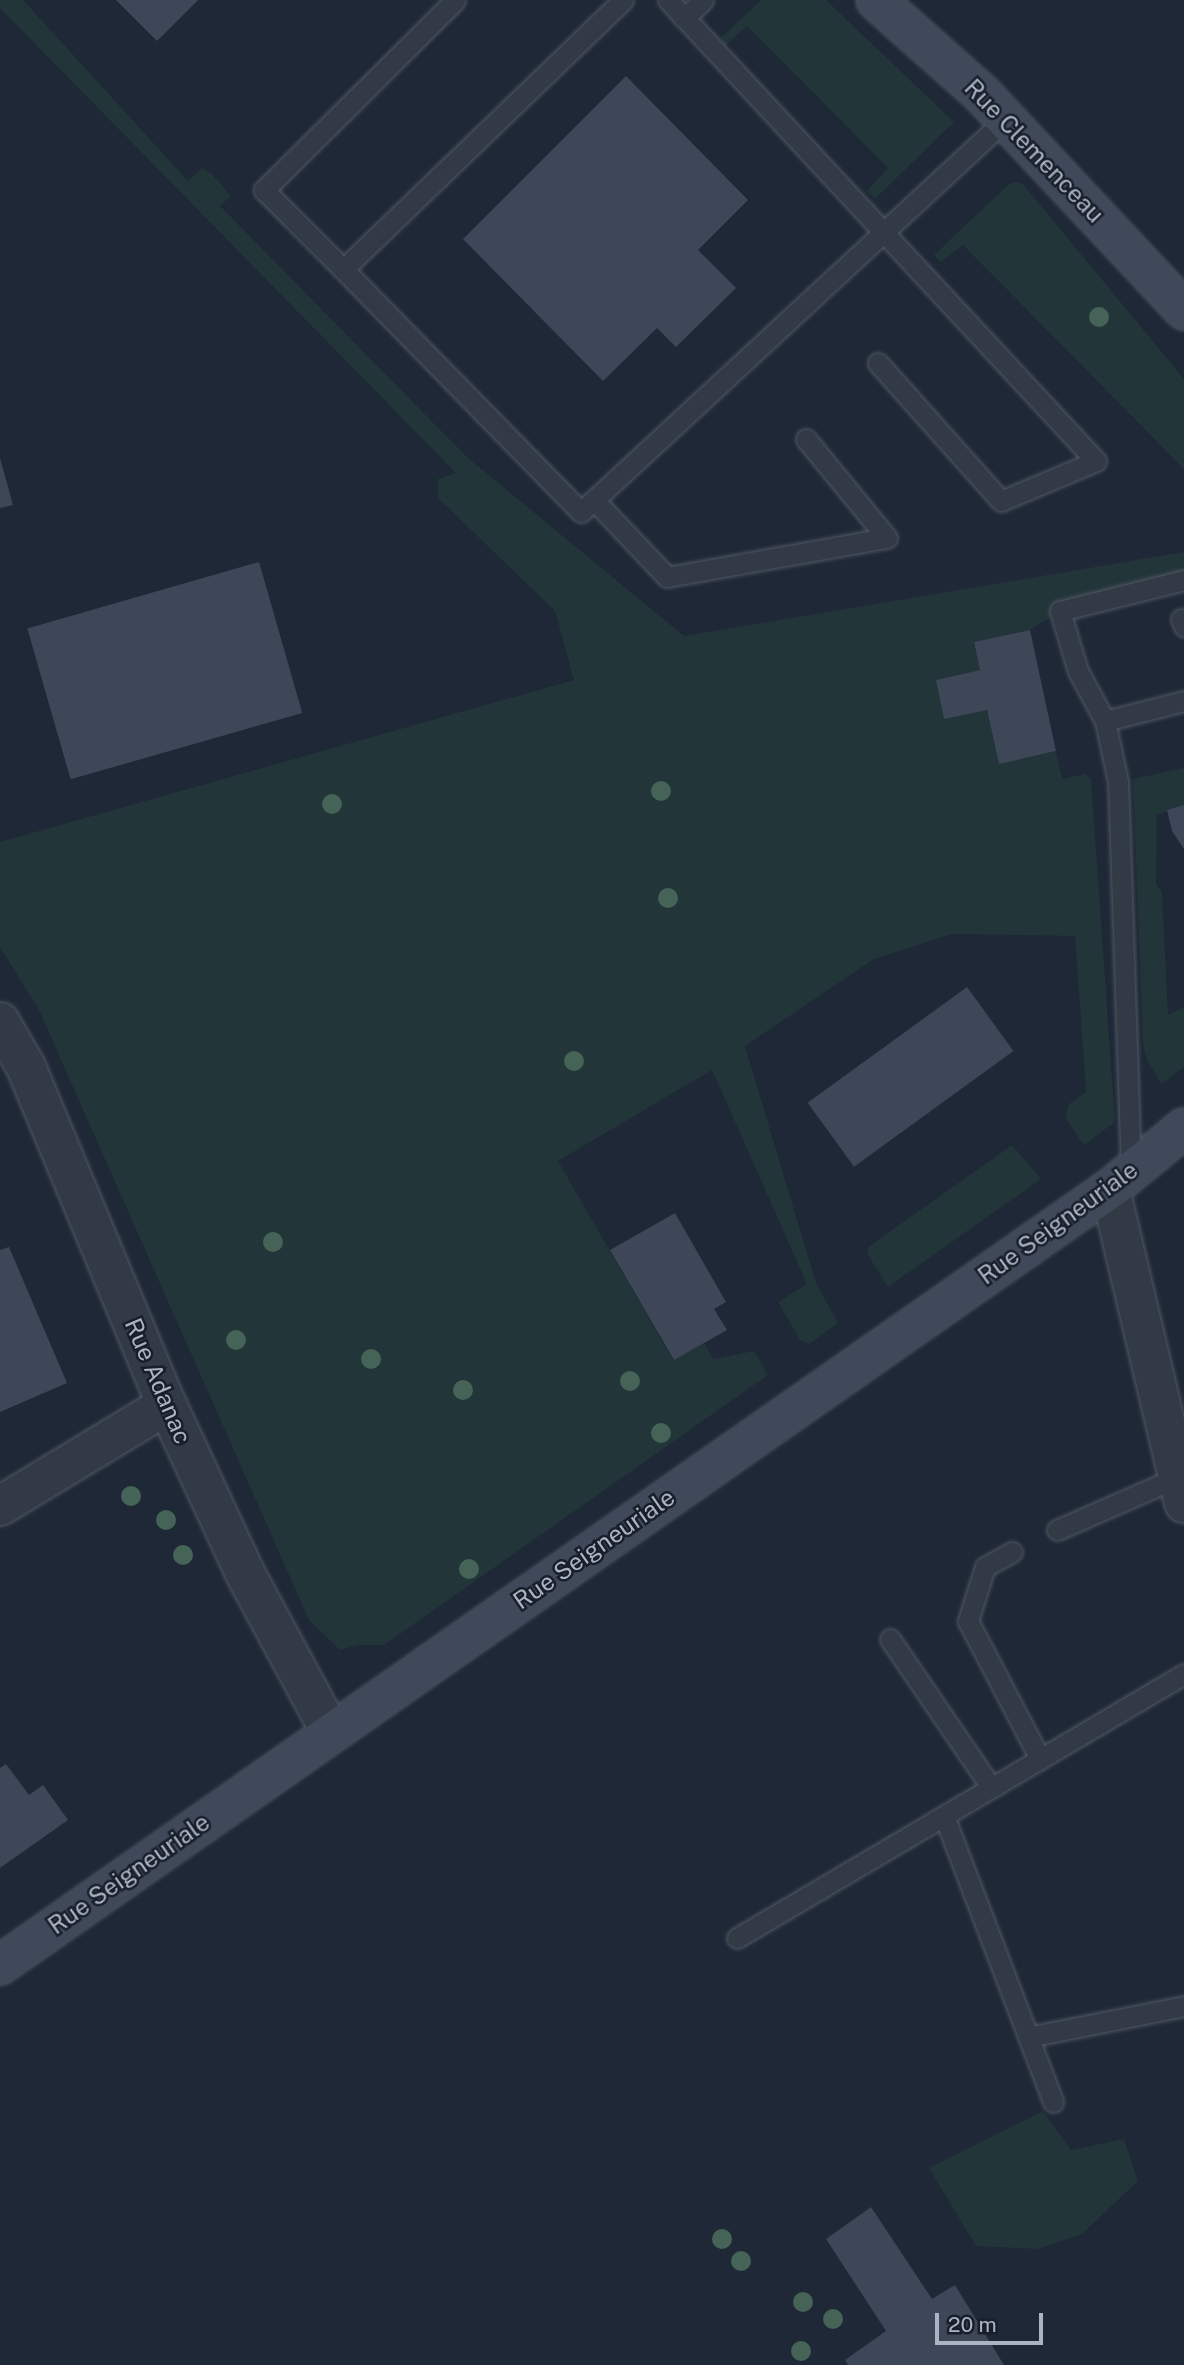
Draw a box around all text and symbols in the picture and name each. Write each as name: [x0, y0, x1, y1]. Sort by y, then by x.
street label: Rue Clemenceau: [958, 73, 1110, 229]
street label: Rue Seigneuriale: [973, 1155, 1143, 1291]
street label: Rue Adanac: [119, 1314, 197, 1448]
street label: Rue Seigneuriale: [508, 1483, 680, 1615]
street label: Rue Seigneuriale: [43, 1808, 215, 1940]
scale bar: [939, 2298, 1048, 2342]
text: 20 m: [948, 2312, 997, 2337]

